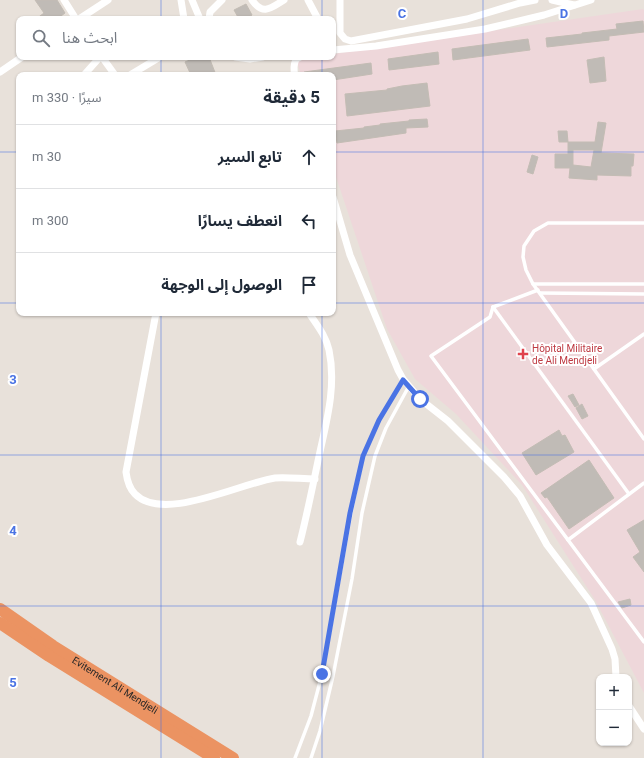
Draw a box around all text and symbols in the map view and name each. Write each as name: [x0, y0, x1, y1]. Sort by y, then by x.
text: C: [398, 6, 407, 21]
text: D: [560, 6, 568, 21]
search box: [16, 16, 336, 60]
icon: search: [30, 27, 52, 49]
text: ابحث هنا: [62, 29, 117, 47]
text: 5 دقيقة: [263, 87, 320, 107]
text: سيرًا · 330 m: [32, 90, 101, 105]
icon: ahead: [298, 146, 320, 168]
text: تابع السير: [218, 148, 282, 166]
text: 30 m: [32, 149, 61, 164]
icon: left: [298, 210, 320, 232]
text: انعطف يسارًا: [198, 212, 282, 230]
text: 300 m: [32, 213, 69, 228]
icon: arrive: [298, 274, 320, 296]
text: الوصول إلى الوجهة: [161, 276, 282, 294]
place label: Hôpital Militaire de Ali Mendjeli: [532, 343, 602, 366]
marker: Hôpital Militaire de Ali Mendjeli: [517, 348, 529, 360]
text: 3: [9, 372, 17, 387]
route start: [411, 390, 429, 408]
text: 4: [9, 523, 17, 538]
street label: Evitement Ali Mendjeli: [71, 654, 160, 715]
route end: [313, 665, 331, 683]
map controls: [596, 674, 632, 746]
button: +: [596, 674, 632, 710]
text: 5: [9, 675, 17, 690]
button: −: [596, 710, 632, 746]

